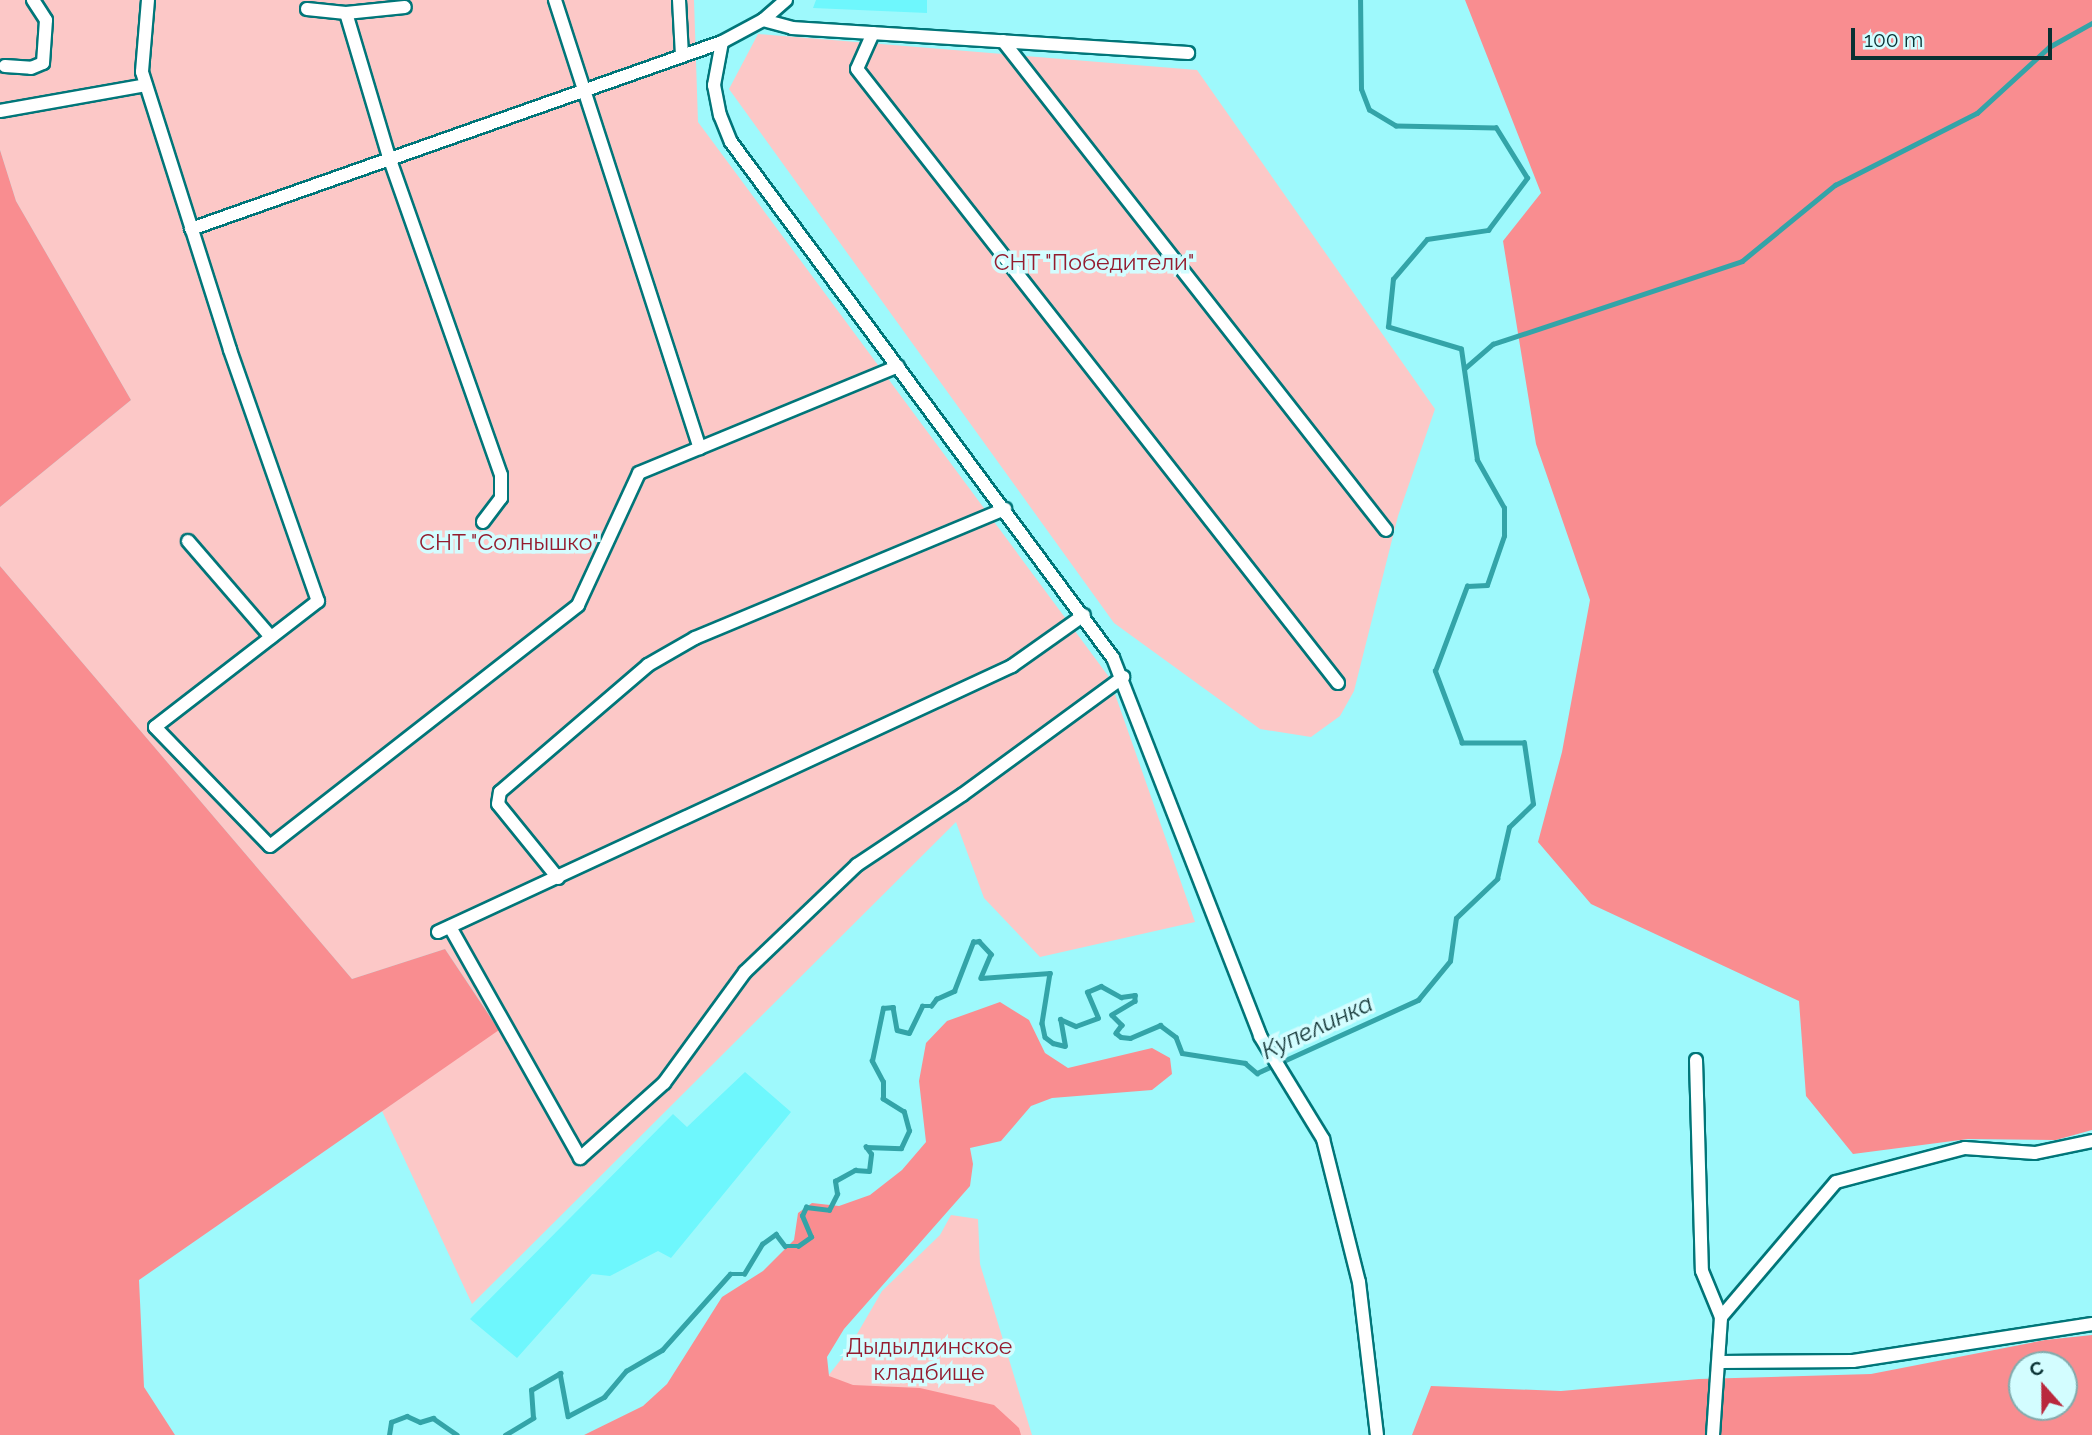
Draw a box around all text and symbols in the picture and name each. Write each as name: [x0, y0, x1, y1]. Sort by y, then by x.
scale bar: [1854, 14, 2055, 58]
text: 100 m: [1864, 27, 1923, 52]
park label: СНТ "Победители": [993, 248, 1195, 276]
park label: СНТ "Солнышко": [419, 528, 599, 556]
water label: Купелинка: [1257, 989, 1377, 1065]
park label: Дыдылдинское кладбище: [846, 1332, 1012, 1386]
north arrow: [2008, 1351, 2078, 1421]
text: С: [2026, 1356, 2046, 1381]

